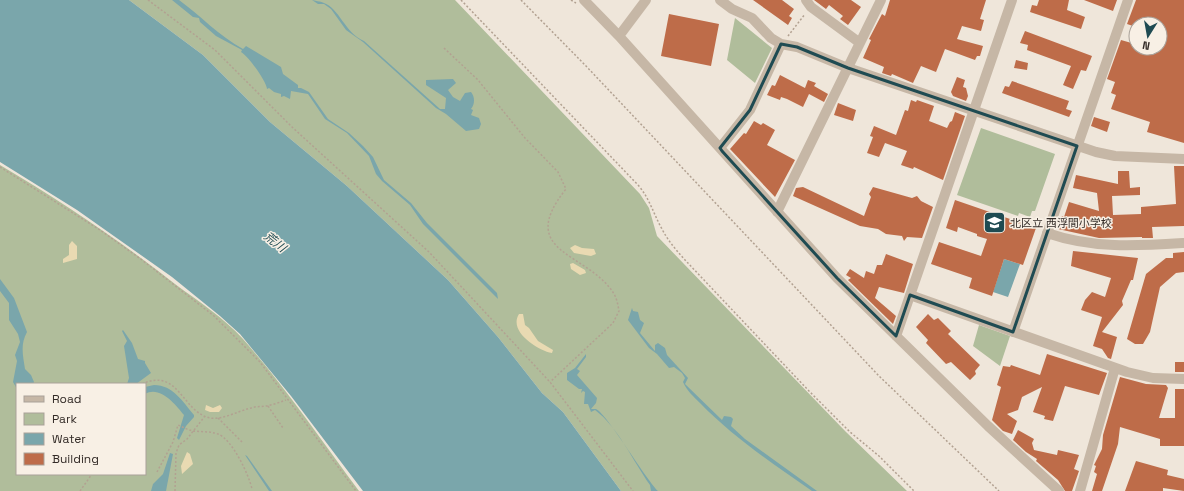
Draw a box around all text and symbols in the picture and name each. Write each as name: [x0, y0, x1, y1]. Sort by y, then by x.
north arrow: [1128, 16, 1168, 56]
text: N: [1141, 38, 1151, 53]
school or university icon: 北区立 西浮間小学校: [981, 210, 1007, 236]
place label: 北区立 西浮間小学校: [1010, 216, 1112, 230]
water label: 荒川: [261, 228, 291, 257]
legend: [16, 383, 146, 475]
text: Road: [52, 391, 81, 407]
text: Park: [52, 411, 77, 427]
text: Water: [52, 431, 86, 447]
text: Building: [52, 451, 99, 467]

